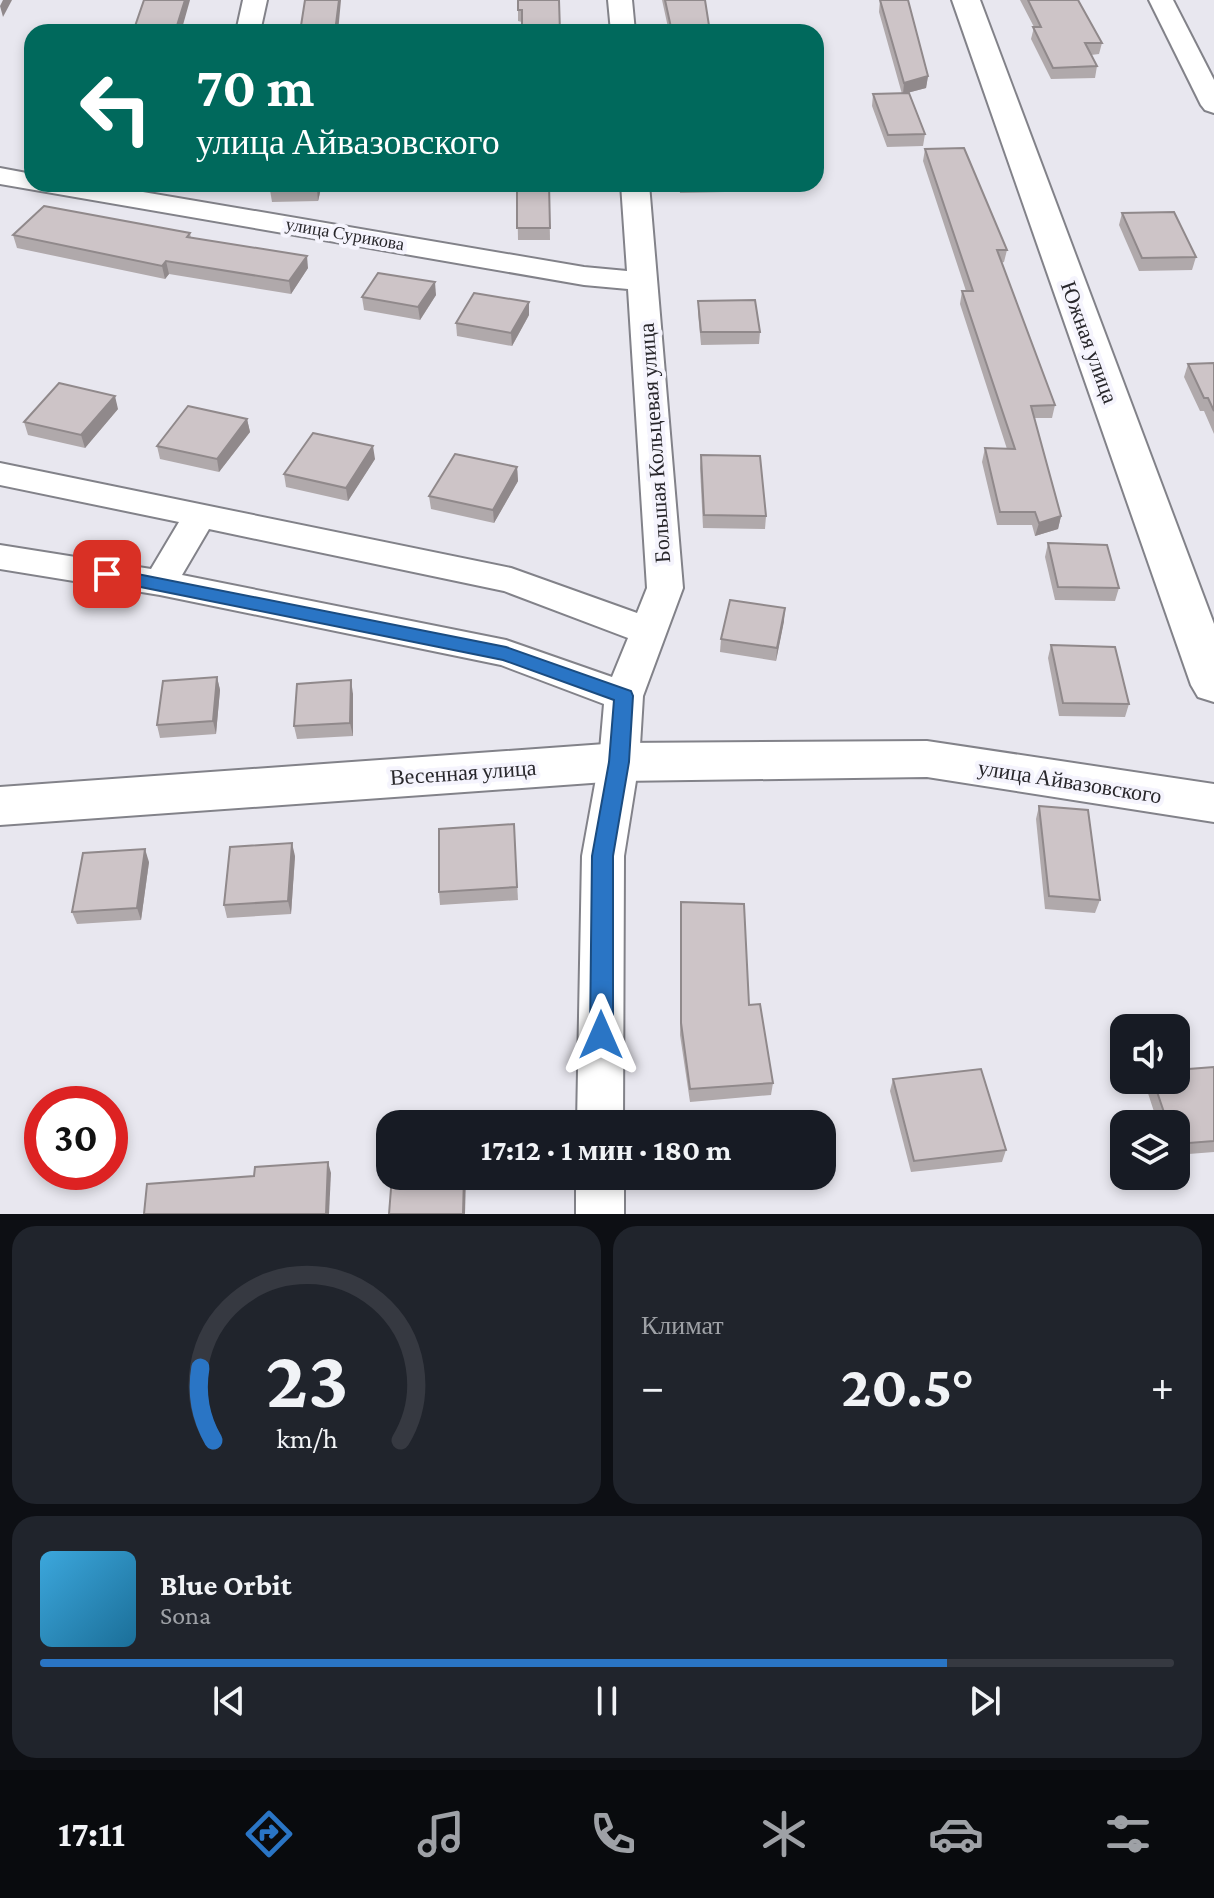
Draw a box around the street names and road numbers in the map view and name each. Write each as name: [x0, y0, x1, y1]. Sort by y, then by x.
street label: улица Сурикова: [284, 214, 406, 254]
street label: Южная улица: [1056, 278, 1123, 407]
street label: Большая Кольцевая улица: [634, 322, 675, 564]
street label: Весенная улица: [389, 755, 537, 790]
street label: улица Айвазовского: [976, 755, 1164, 808]

